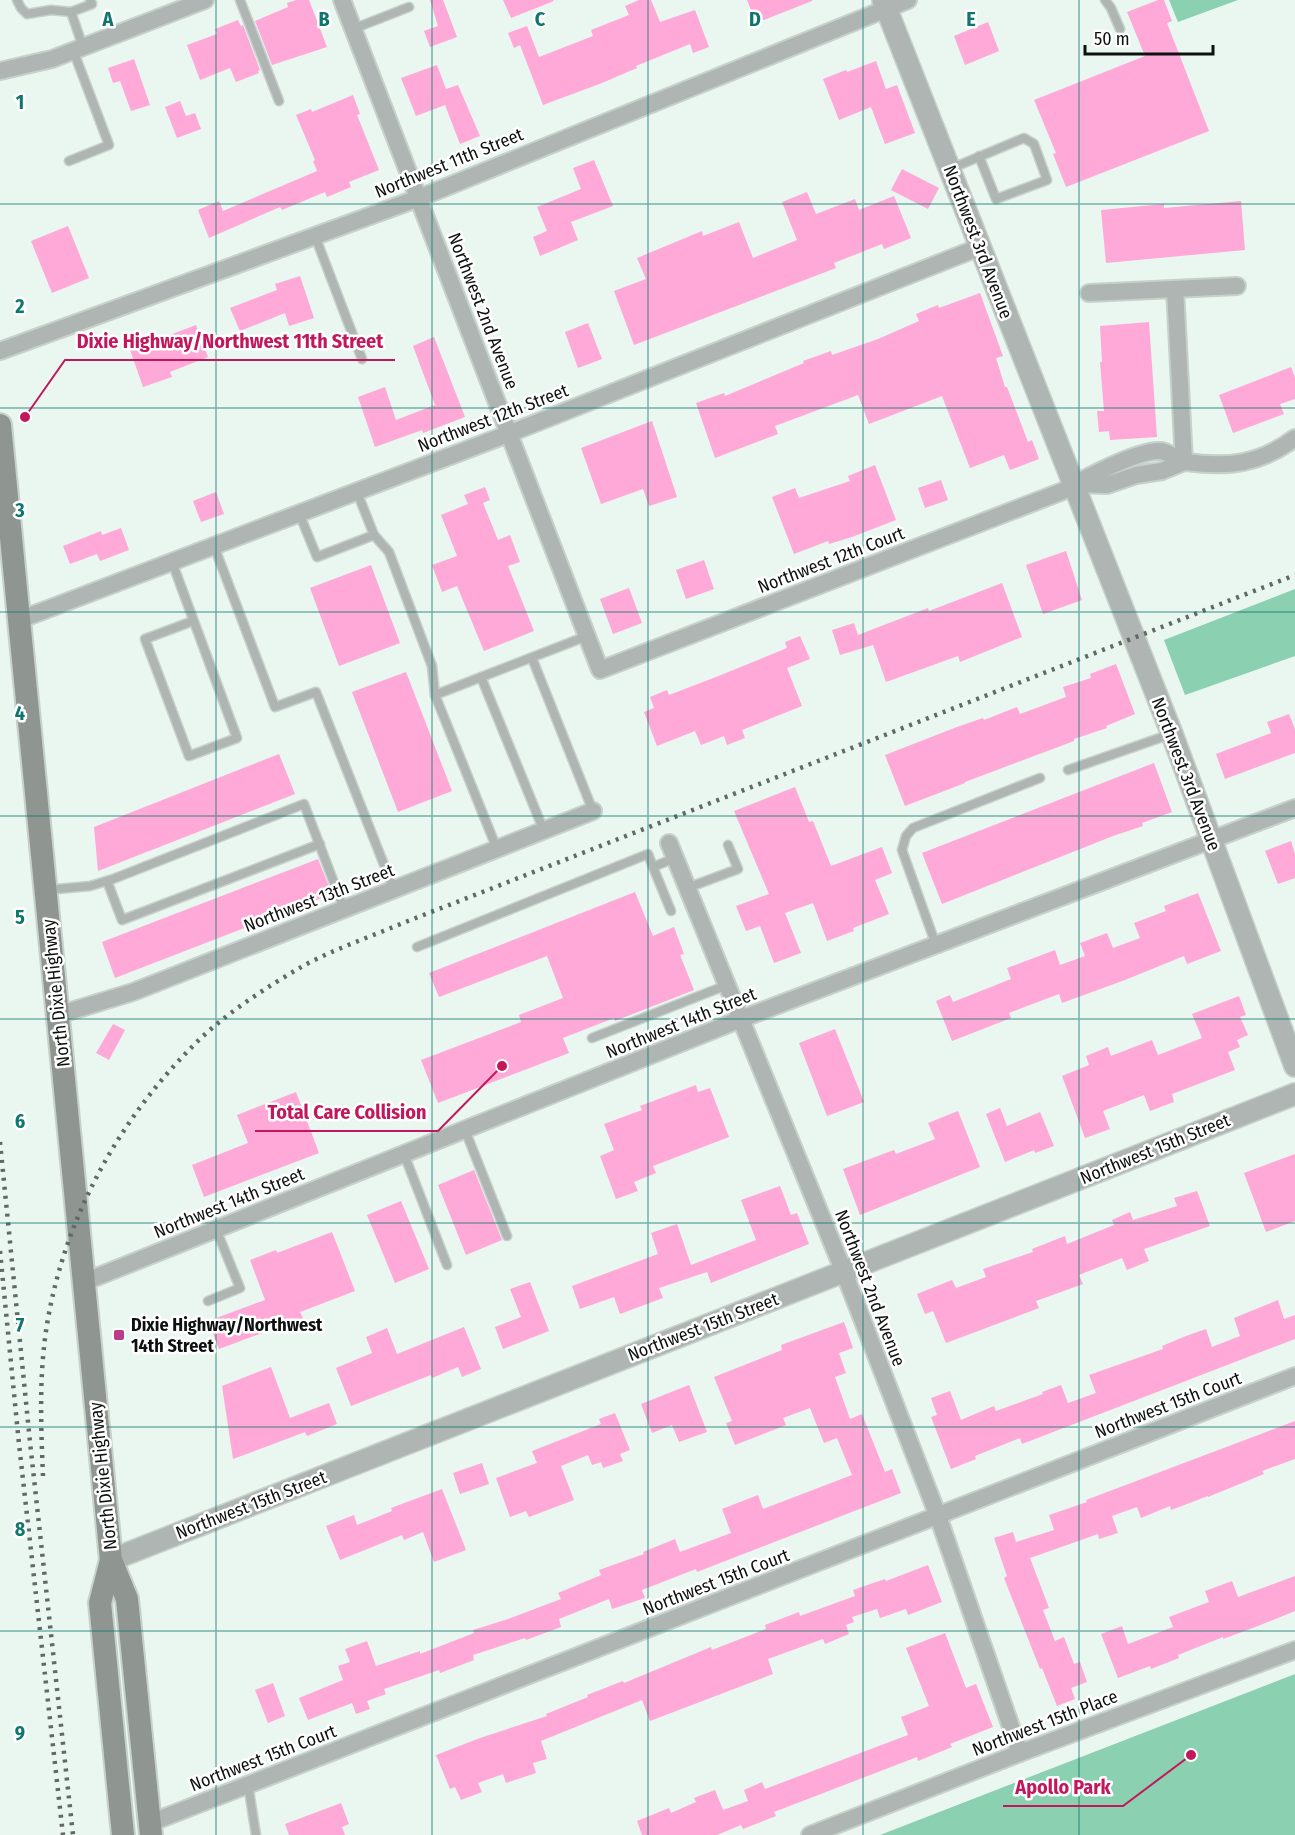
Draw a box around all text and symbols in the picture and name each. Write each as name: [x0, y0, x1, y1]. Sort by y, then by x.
text: A: [102, 7, 115, 31]
text: B: [318, 7, 330, 31]
text: C: [535, 7, 546, 31]
text: D: [749, 7, 761, 31]
text: E: [966, 7, 976, 31]
scale bar: [1085, 18, 1212, 56]
text: 50 m: [1094, 28, 1130, 50]
text: 1: [16, 90, 24, 114]
street label: Northwest 11th Street: [372, 123, 527, 203]
street label: Northwest 3rd Avenue: [939, 162, 1017, 322]
street label: Northwest 2nd Avenue: [443, 230, 523, 392]
text: 2: [14, 294, 25, 318]
callout: Dixie Highway/Northwest 11th Street: [65, 322, 395, 360]
text: Dixie Highway/Northwest 11th Street: [77, 329, 384, 353]
street label: Northwest 12th Street: [415, 379, 571, 457]
text: 3: [14, 498, 25, 522]
street label: Northwest 12th Court: [755, 522, 907, 598]
street label: Northwest 3rd Avenue: [1147, 694, 1225, 854]
text: 4: [15, 701, 25, 725]
street label: Northwest 13th Street: [241, 859, 398, 937]
text: 5: [15, 905, 25, 929]
street label: North Dixie Highway: [37, 918, 75, 1068]
street label: Northwest 14th Street: [603, 983, 759, 1063]
callout: Total Care Collision: [255, 1093, 438, 1131]
text: Total Care Collision: [268, 1100, 426, 1124]
text: 6: [15, 1109, 25, 1133]
street label: Northwest 15th Street: [1077, 1109, 1233, 1189]
street label: Northwest 14th Street: [151, 1163, 307, 1243]
street label: Northwest 2nd Avenue: [830, 1207, 910, 1369]
street label: Northwest 15th Street: [625, 1288, 782, 1366]
text: 7: [16, 1313, 25, 1337]
place label: Dixie Highway/Northwest 14th Street: [131, 1314, 323, 1357]
marker: Dixie Highway/Northwest 14th Street: [112, 1328, 126, 1342]
street label: Northwest 15th Court: [1092, 1367, 1244, 1443]
street label: North Dixie Highway: [84, 1401, 122, 1551]
street label: Northwest 15th Street: [173, 1466, 330, 1544]
text: 8: [15, 1517, 26, 1541]
street label: Northwest 15th Court: [640, 1544, 792, 1620]
street label: Northwest 15th Place: [969, 1685, 1121, 1761]
street label: Northwest 15th Court: [187, 1720, 339, 1796]
text: 9: [15, 1721, 25, 1745]
callout: Apollo Park: [1003, 1768, 1123, 1806]
text: Apollo Park: [1014, 1775, 1112, 1799]

